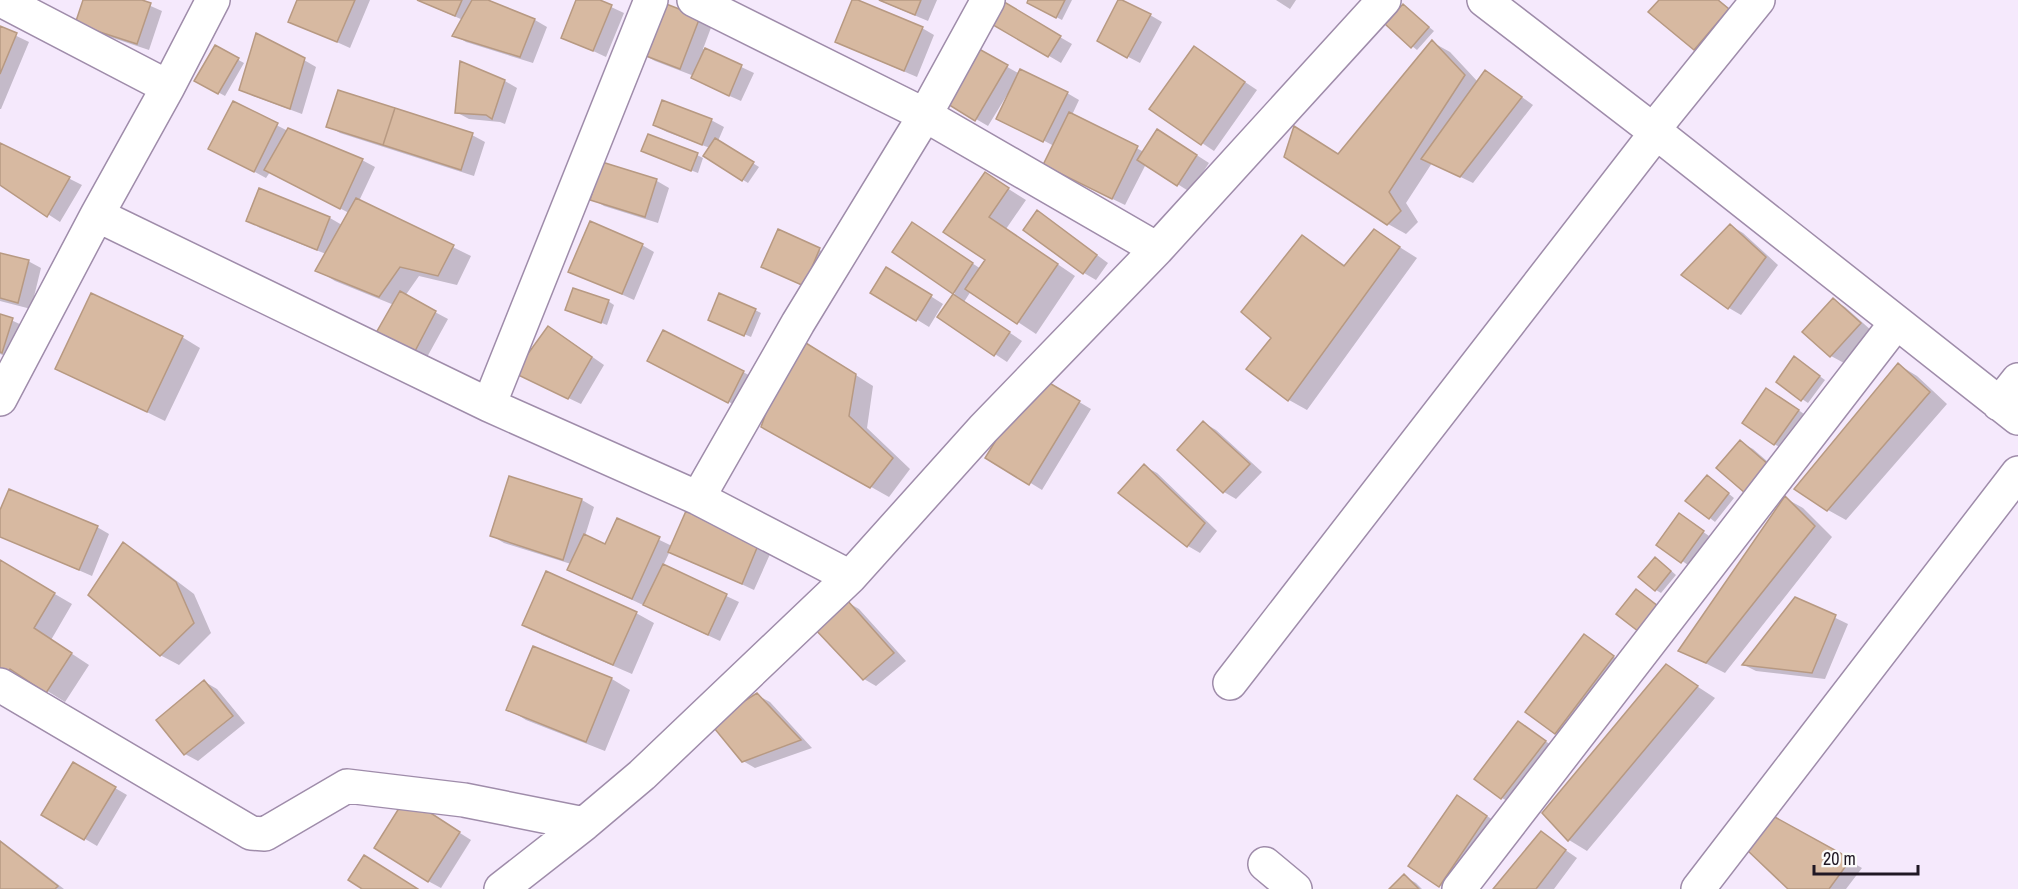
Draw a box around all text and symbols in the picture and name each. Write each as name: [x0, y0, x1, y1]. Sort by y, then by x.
scale bar: [1814, 838, 1918, 876]
text: 20 m: [1823, 846, 1856, 871]

